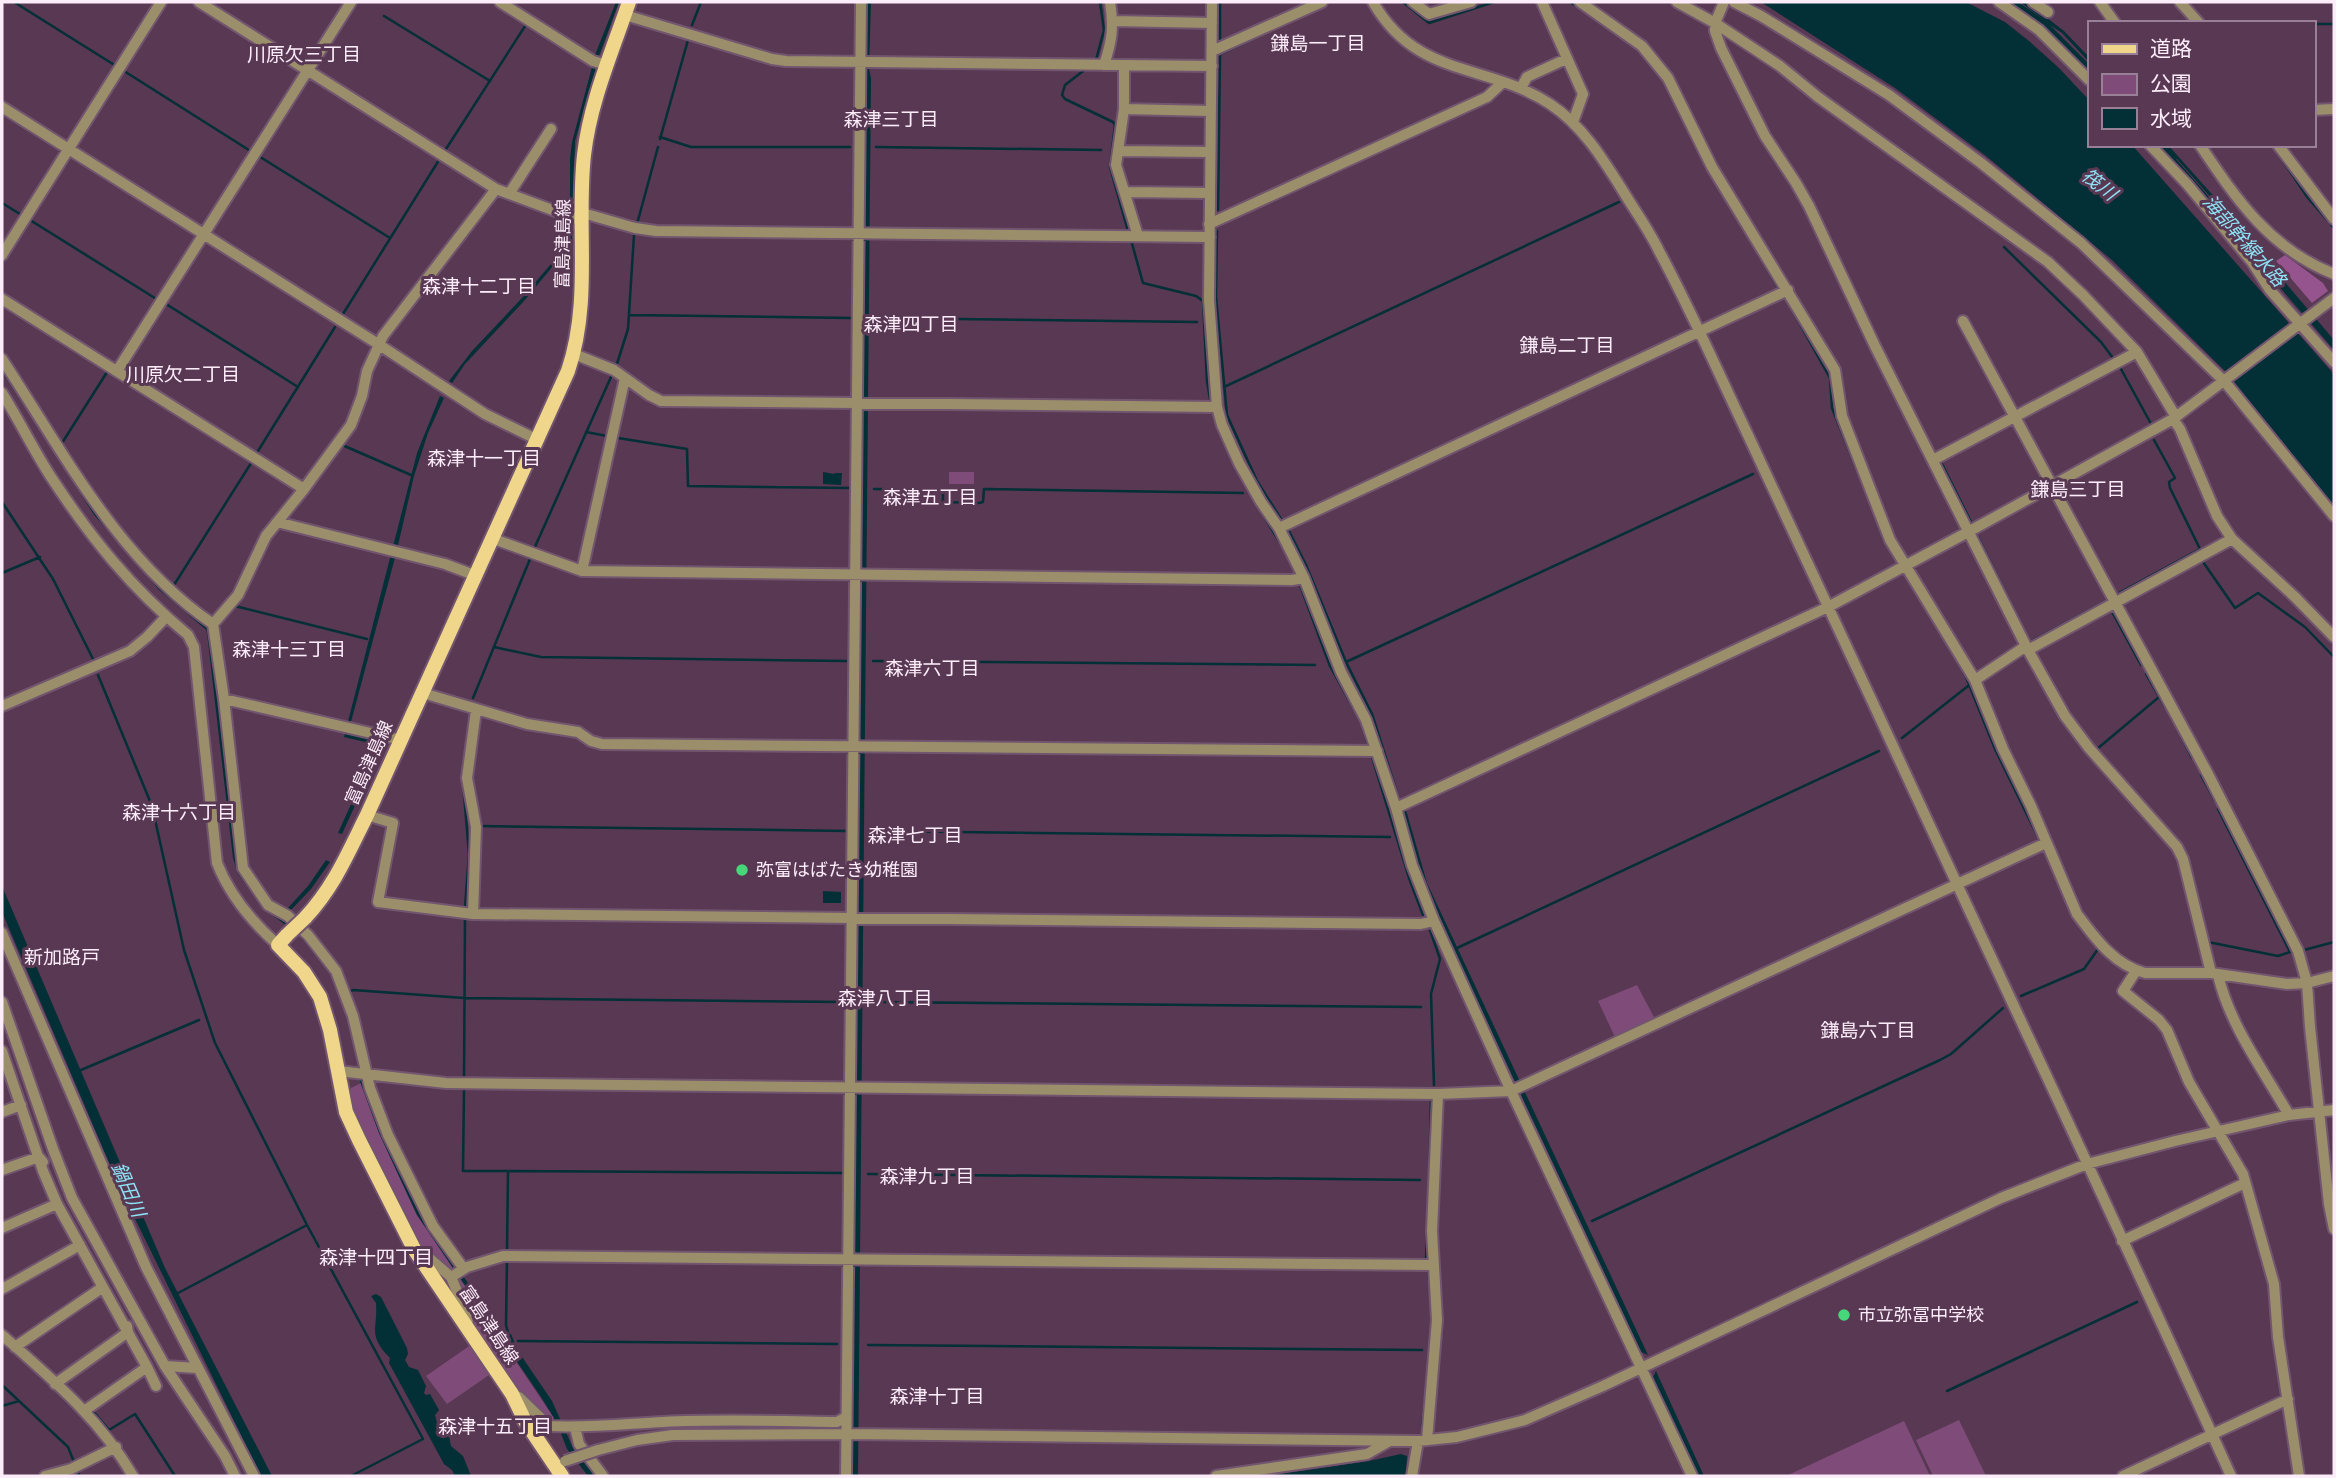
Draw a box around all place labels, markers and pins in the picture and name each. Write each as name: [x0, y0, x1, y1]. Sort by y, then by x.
place label: 弥富はばたき幼稚園: [756, 859, 918, 881]
marker: 弥富はばたき幼稚園: [734, 862, 750, 878]
place label: 市立弥冨中学校: [1858, 1304, 1984, 1326]
marker: 市立弥冨中学校: [1836, 1307, 1852, 1323]

